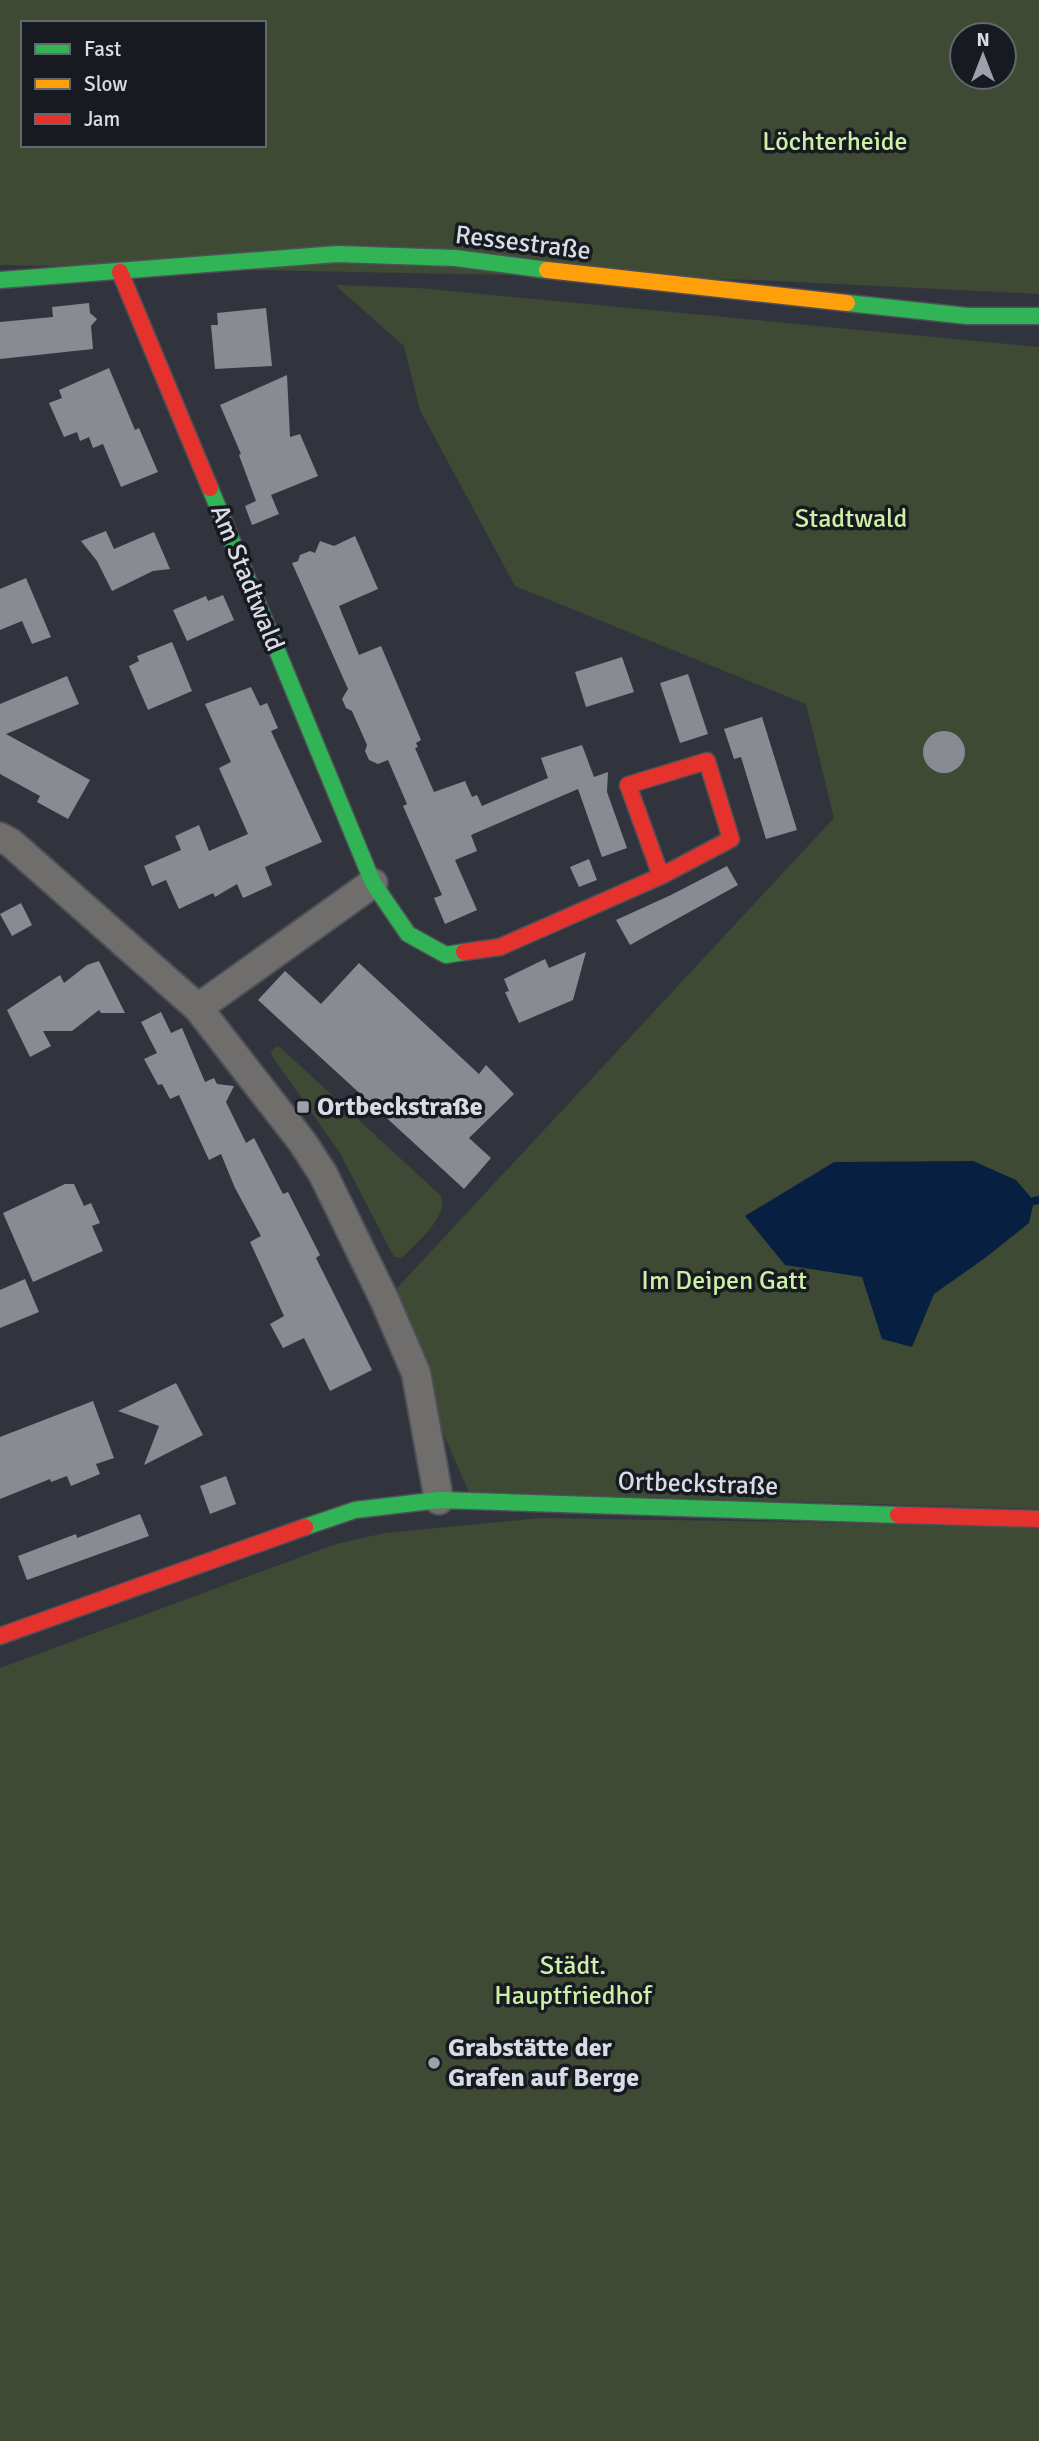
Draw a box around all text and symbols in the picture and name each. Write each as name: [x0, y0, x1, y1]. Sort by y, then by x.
legend: [21, 21, 266, 147]
north arrow: [948, 21, 1018, 91]
text: N: [976, 28, 990, 52]
text: Fast: [84, 36, 121, 62]
text: Slow: [84, 71, 128, 97]
text: Jam: [84, 106, 120, 132]
park label: Löchterheide: [762, 126, 908, 158]
street label: Ressestraße: [453, 219, 593, 267]
street label: Am Stadtwald: [203, 500, 291, 656]
park label: Stadtwald: [795, 503, 907, 535]
place label: Ortbeckstraße: [317, 1091, 483, 1123]
marker: Ortbeckstraße: [295, 1099, 311, 1115]
park label: Im Deipen Gatt: [641, 1265, 807, 1297]
street label: Ortbeckstraße: [617, 1465, 779, 1503]
park label: Städt. Hauptfriedhof: [494, 1950, 653, 2012]
place label: Grabstätte der Grafen auf Berge: [448, 2032, 639, 2094]
marker: Grabstätte der Grafen auf Berge: [426, 2055, 442, 2071]

